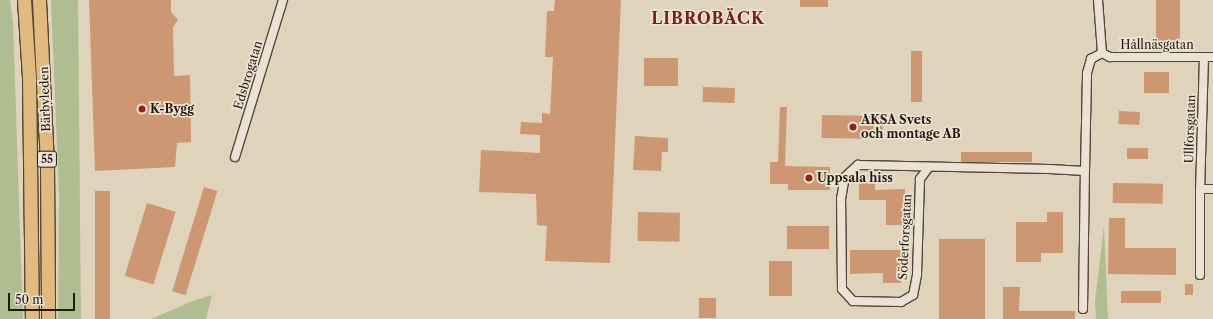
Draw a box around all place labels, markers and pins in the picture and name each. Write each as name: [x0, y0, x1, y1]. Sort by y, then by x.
place label: K-Bygg: [150, 102, 194, 116]
marker: K-Bygg: [137, 104, 147, 114]
place label: AKSA Svets och montage AB: [861, 113, 961, 141]
marker: AKSA Svets och montage AB: [848, 122, 858, 132]
place label: Uppsala hiss: [817, 171, 893, 185]
marker: Uppsala hiss: [804, 173, 814, 183]

